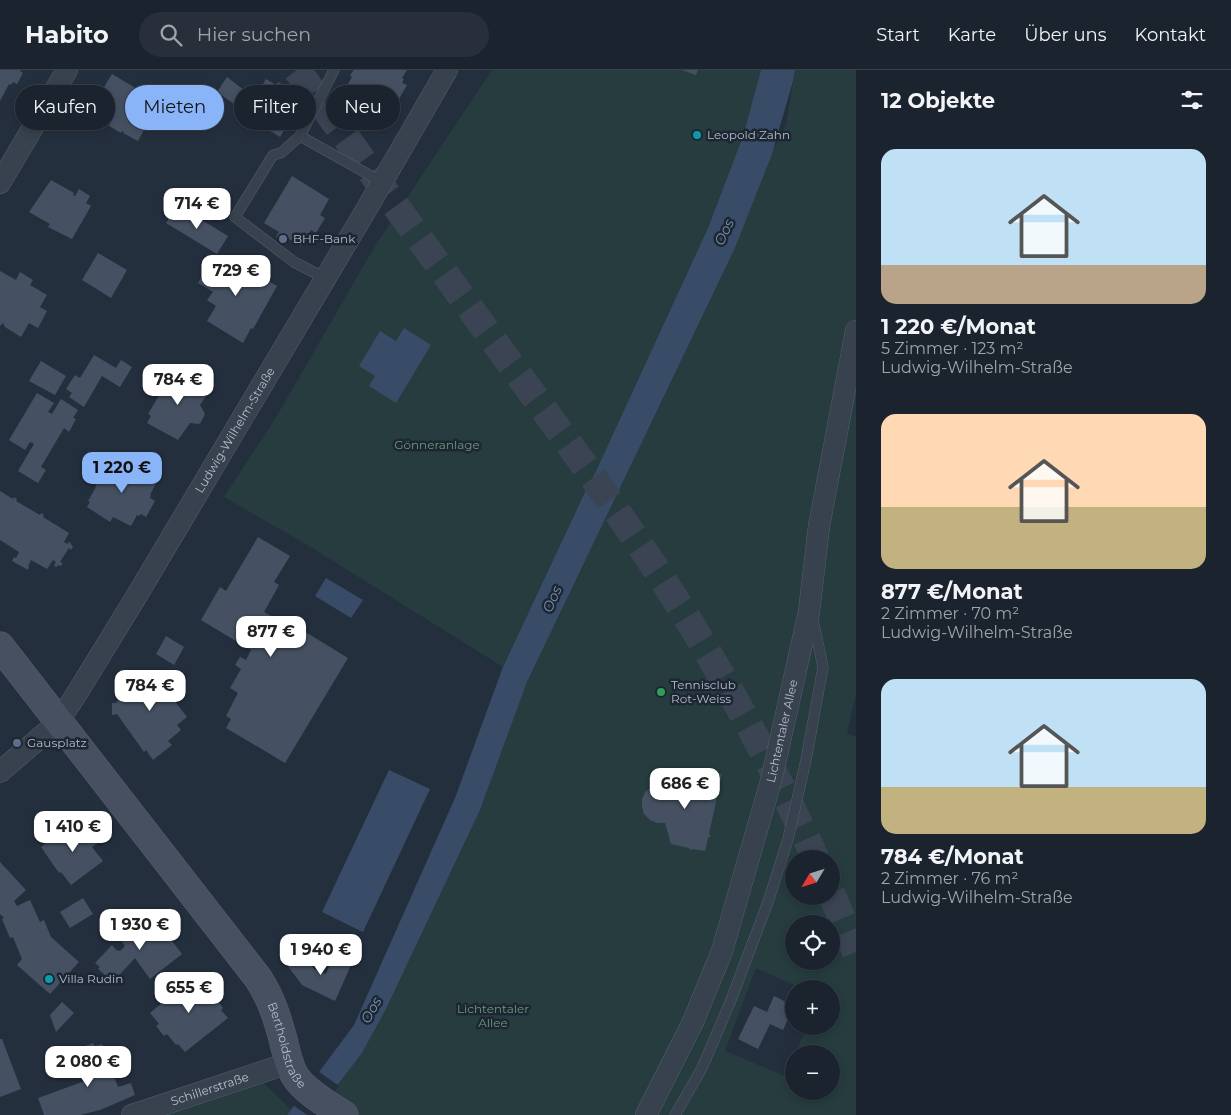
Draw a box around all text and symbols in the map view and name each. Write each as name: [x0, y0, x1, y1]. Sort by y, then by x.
search box: [139, 12, 489, 57]
text: Habito: [25, 20, 109, 49]
icon: search: [157, 21, 185, 49]
text: Hier suchen: [197, 23, 311, 46]
text: Start: [876, 24, 920, 46]
text: Karte: [948, 24, 996, 46]
text: Über uns: [1024, 24, 1107, 46]
text: Kontakt: [1135, 24, 1206, 46]
chip: Kaufen: [15, 85, 115, 130]
chip: Mieten: [125, 85, 224, 130]
chip: Filter: [234, 85, 316, 130]
chip: Neu: [326, 85, 400, 130]
icon: filters: [1178, 86, 1206, 114]
text: 12 Objekte: [881, 88, 995, 113]
place label: Leopold Zahn: [707, 127, 790, 142]
marker: Leopold Zahn: [691, 129, 703, 141]
icon: home: [999, 181, 1089, 271]
pin: 714 €: [162, 188, 232, 230]
text: 714 €: [175, 194, 219, 213]
water label: Oos: [710, 216, 738, 248]
place label: BHF-Bank: [293, 231, 356, 246]
marker: BHF-Bank: [277, 233, 289, 245]
pin: 729 €: [201, 254, 271, 297]
text: 729 €: [212, 261, 260, 280]
text: 1 220 €/Monat: [881, 314, 1036, 339]
text: 5 Zimmer · 123 m²: [881, 339, 1023, 358]
text: Ludwig-Wilhelm-Straße: [881, 358, 1073, 377]
pin: 784 €: [143, 364, 213, 406]
street label: Ludwig-Wilhelm-Straße: [192, 364, 278, 496]
text: 784 €: [154, 370, 202, 389]
park label: Gönneranlage: [394, 437, 480, 452]
icon: home: [999, 446, 1089, 536]
pin: 1 220 €: [76, 452, 168, 494]
text: 1 220 €: [93, 458, 151, 477]
text: 877 €/Monat: [881, 579, 1023, 604]
water label: Oos: [538, 583, 566, 615]
text: 2 Zimmer · 70 m²: [881, 604, 1019, 623]
pin: 877 €: [236, 616, 306, 658]
text: 877 €: [247, 622, 295, 641]
text: Ludwig-Wilhelm-Straße: [881, 623, 1073, 642]
pin: 784 €: [115, 670, 185, 712]
text: 784 €: [126, 676, 174, 695]
place label: Tennisclub Rot-Weiss: [671, 677, 736, 706]
street label: Lichtentaler Allee: [763, 678, 801, 784]
marker: Tennisclub Rot-Weiss: [655, 686, 667, 698]
icon: home: [999, 711, 1089, 801]
place label: Gausplatz: [27, 735, 87, 750]
marker: Gausplatz: [11, 737, 23, 749]
pin: 686 €: [650, 768, 720, 810]
text: 686 €: [661, 774, 709, 793]
pin: 1 410 €: [27, 810, 119, 853]
text: 1 410 €: [45, 817, 101, 836]
text: 784 €/Monat: [881, 844, 1024, 869]
north arrow: [785, 850, 840, 905]
map controls: [785, 850, 840, 1100]
text: 2 Zimmer · 76 m²: [881, 869, 1018, 888]
text: Ludwig-Wilhelm-Straße: [881, 888, 1073, 907]
pin: 1 930 €: [94, 908, 186, 951]
text: 1 930 €: [111, 915, 169, 934]
button: locate: [785, 915, 840, 970]
pin: 1 940 €: [275, 934, 367, 976]
text: 1 940 €: [291, 940, 351, 959]
place label: Villa Rudin: [59, 971, 123, 986]
pin: 655 €: [154, 972, 224, 1014]
marker: Villa Rudin: [43, 973, 55, 985]
text: 655 €: [166, 978, 212, 997]
button: +: [785, 980, 840, 1035]
water label: Oos: [356, 994, 386, 1026]
street label: Bertholdstraße: [265, 1000, 309, 1091]
park label: Lichtentaler Allee: [457, 1001, 529, 1030]
button: −: [785, 1045, 840, 1100]
pin: 2 080 €: [42, 1046, 134, 1088]
text: 2 080 €: [56, 1052, 120, 1071]
street label: Schillerstraße: [169, 1069, 251, 1109]

